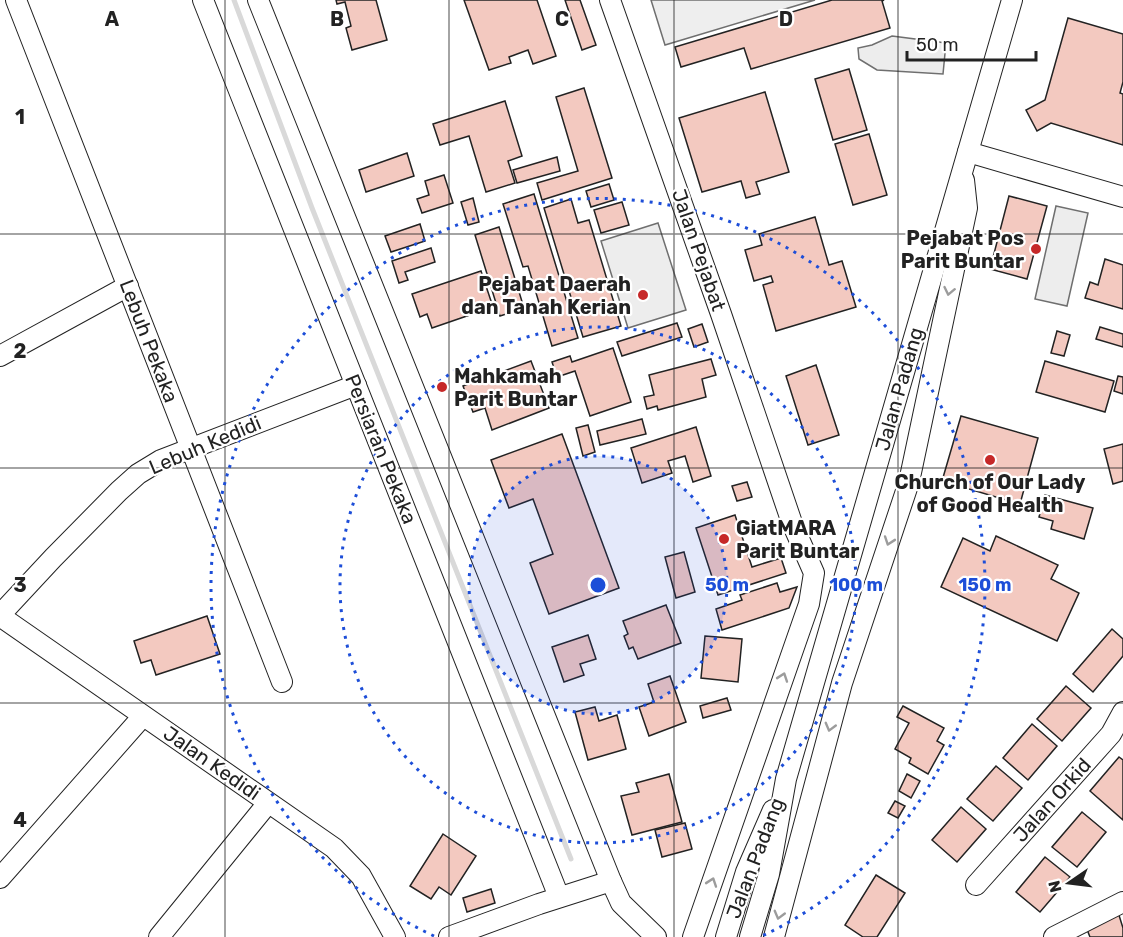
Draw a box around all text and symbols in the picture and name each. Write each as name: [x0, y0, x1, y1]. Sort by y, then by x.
text: A: [105, 7, 120, 31]
text: B: [330, 7, 344, 31]
text: C: [555, 7, 569, 31]
text: D: [779, 7, 793, 31]
scale bar: [907, 24, 1036, 62]
text: 50 m: [916, 34, 959, 56]
text: 1: [15, 105, 25, 129]
street label: Jalan Pejabat: [667, 186, 731, 314]
place label: Pejabat Pos Parit Buntar: [901, 226, 1024, 273]
marker: Pejabat Pos Parit Buntar: [1029, 242, 1043, 256]
place label: Pejabat Daerah dan Tanah Kerian: [461, 272, 631, 319]
street label: Lebuh Pekaka: [115, 276, 183, 406]
one-way arrow: [943, 286, 956, 296]
marker: Pejabat Daerah dan Tanah Kerian: [636, 288, 650, 302]
street label: Jalan Padang: [870, 325, 928, 453]
text: 2: [14, 339, 27, 363]
place label: Mahkamah Parit Buntar: [454, 364, 577, 411]
street label: Persiaran Pekaka: [340, 371, 422, 527]
marker: Mahkamah Parit Buntar: [435, 380, 449, 394]
street label: Lebuh Kedidi: [145, 411, 265, 479]
marker: Church of Our Lady of Good Health: [983, 453, 997, 467]
place label: Church of Our Lady of Good Health: [894, 470, 1086, 517]
place label: GiatMARA Parit Buntar: [736, 516, 859, 563]
marker: GiatMARA Parit Buntar: [717, 532, 731, 546]
one-way arrow: [883, 535, 896, 546]
text: 3: [13, 573, 27, 597]
text: 50 m: [705, 574, 749, 596]
text: 100 m: [829, 574, 883, 596]
text: 150 m: [958, 574, 1012, 596]
centre of rings: [588, 575, 608, 595]
one-way arrow: [775, 673, 788, 683]
street label: Jalan Kedidi: [159, 721, 265, 805]
one-way arrow: [825, 721, 837, 732]
street label: Jalan Orkid: [1008, 753, 1096, 847]
street label: Jalan Padang: [721, 794, 789, 922]
text: 4: [13, 808, 27, 832]
north arrow: [1039, 853, 1099, 913]
one-way arrow: [705, 877, 718, 888]
text: N: [1044, 879, 1066, 894]
one-way arrow: [773, 910, 786, 920]

